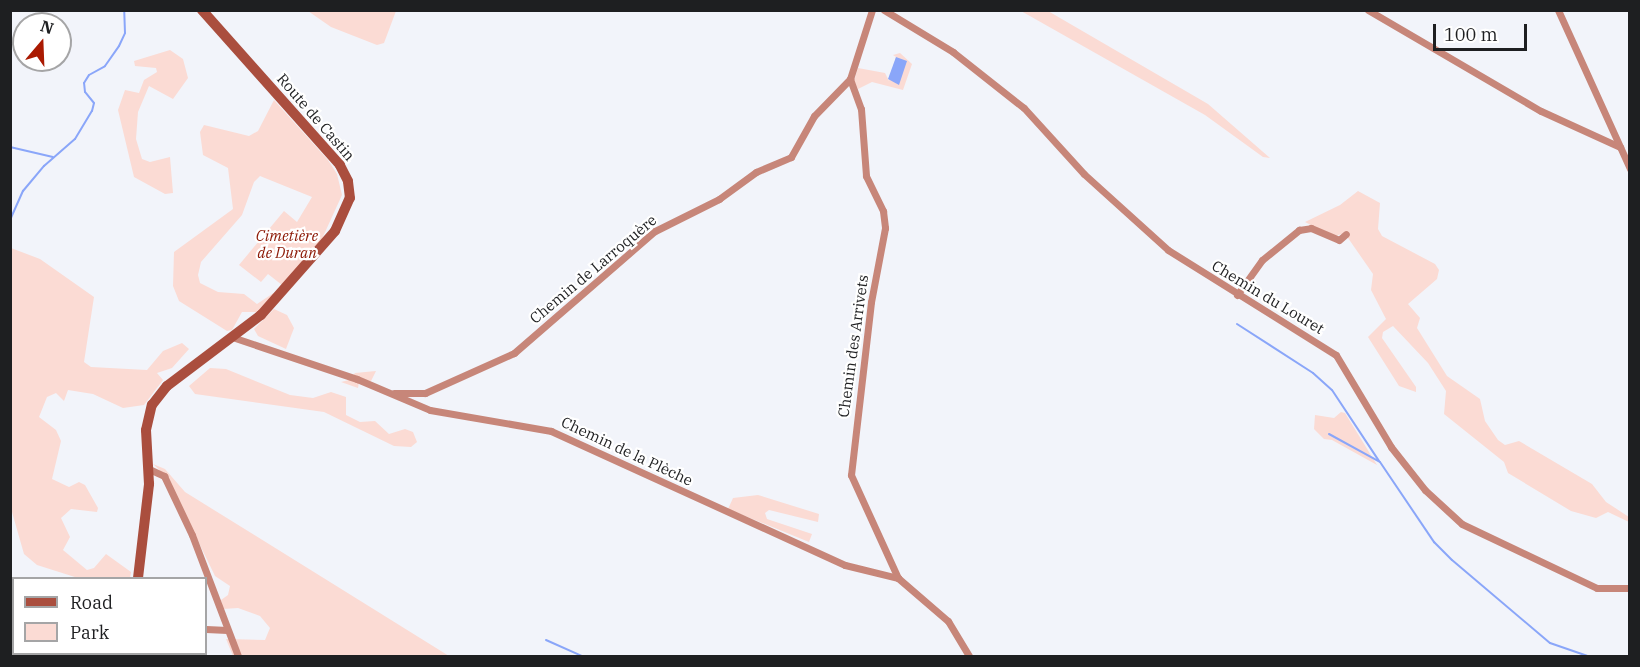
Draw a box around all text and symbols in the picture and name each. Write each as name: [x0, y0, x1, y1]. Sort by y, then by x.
north arrow: [12, 12, 72, 72]
scale bar: [1436, 12, 1530, 50]
text: N: [38, 15, 56, 38]
text: 100 m: [1444, 23, 1498, 46]
street label: Route de Castin: [273, 70, 359, 164]
street label: Chemin de Larroquère: [526, 211, 660, 327]
park label: Cimetière de Duran: [256, 226, 318, 261]
street label: Chemin du Louret: [1209, 256, 1327, 338]
street label: Chemin des Arrivets: [834, 273, 872, 419]
street label: Chemin de la Plèche: [558, 413, 696, 489]
legend: [12, 577, 207, 655]
text: Road: [70, 591, 113, 614]
text: Park: [70, 621, 109, 644]

